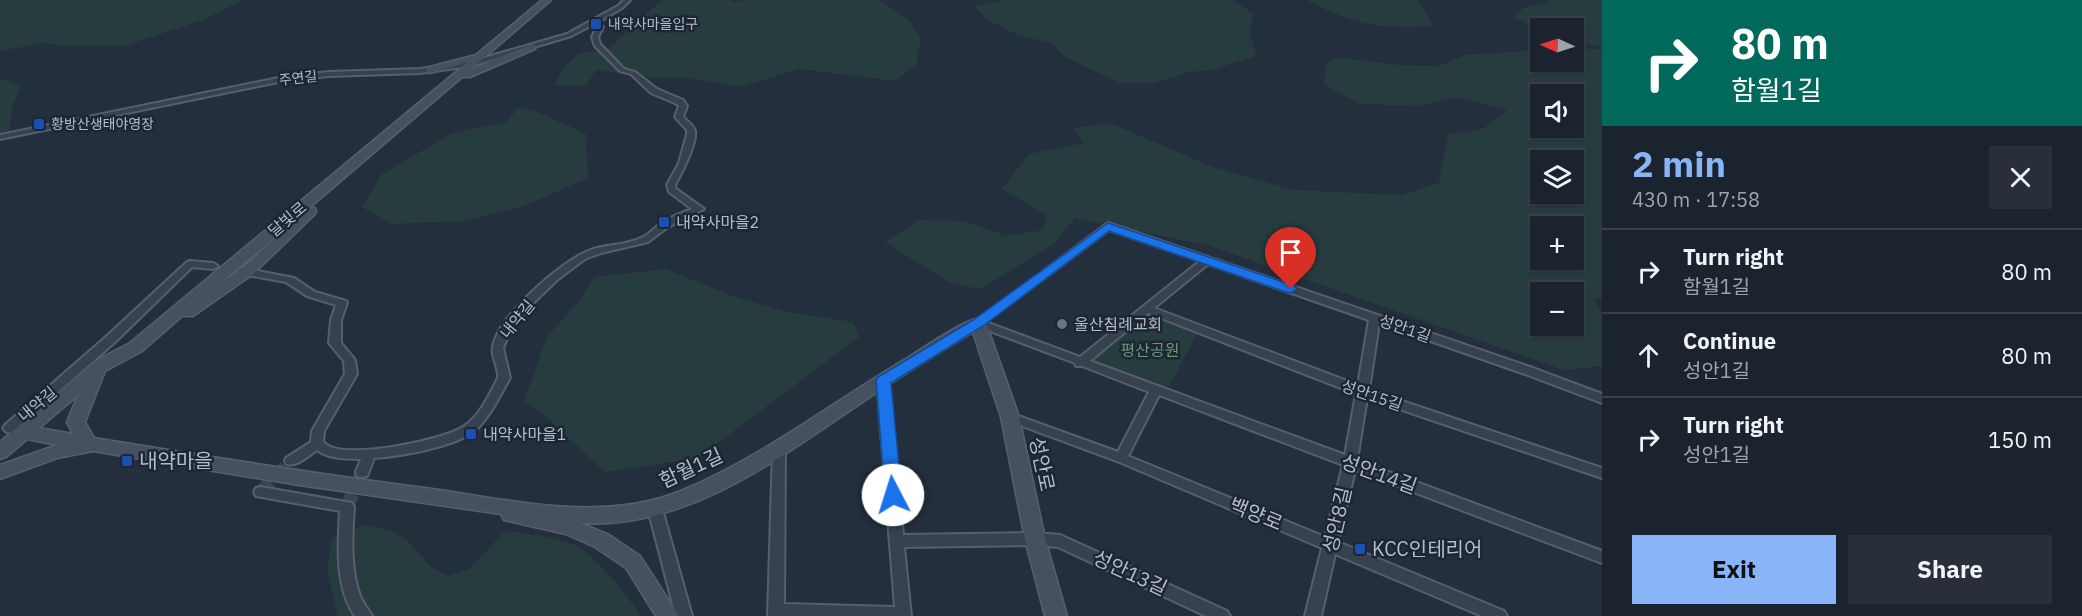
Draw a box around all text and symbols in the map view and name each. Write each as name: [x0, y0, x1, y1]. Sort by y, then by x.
place label: 내약사마을입구: [608, 15, 698, 33]
text: 80 m: [1731, 16, 1829, 71]
marker: 내약사마을입구: [589, 17, 603, 31]
north arrow: [1530, 18, 1584, 72]
map controls: [1530, 18, 1584, 336]
icon: right: [1632, 24, 1710, 102]
street label: 주연길: [278, 67, 318, 89]
text: 함월1길: [1731, 72, 1822, 107]
button: sound: [1530, 84, 1584, 138]
place label: 황방산생태야영장: [51, 115, 154, 133]
marker: 황방산생태야영장: [32, 117, 46, 131]
text: 2 min: [1632, 140, 1726, 187]
button: close: [1989, 146, 2052, 209]
button: layers: [1530, 150, 1584, 204]
text: 430 m · 17:58: [1632, 186, 1760, 213]
street label: 달빛로: [264, 197, 311, 241]
place label: 내약사마을2: [676, 212, 759, 232]
marker: 내약사마을2: [657, 215, 671, 229]
button: +: [1530, 216, 1584, 270]
pin: [1265, 227, 1316, 289]
icon: arrive: [1274, 236, 1307, 269]
text: Turn right: [1683, 242, 1784, 271]
icon: right: [1632, 255, 1665, 288]
text: 80 m: [2001, 257, 2052, 286]
text: 함월1길: [1683, 273, 1750, 300]
button: −: [1530, 282, 1584, 336]
street label: 내약길: [495, 296, 539, 342]
street label: 성안1길: [1376, 310, 1434, 346]
place label: 울산침례교회: [1074, 314, 1162, 334]
marker: 울산침례교회: [1055, 317, 1069, 331]
text: Continue: [1683, 326, 1776, 355]
icon: ahead: [1632, 339, 1665, 372]
park label: 평산공원: [1121, 340, 1179, 360]
text: 80 m: [2001, 341, 2052, 370]
text: 성안1길: [1683, 357, 1750, 384]
street label: 성안15길: [1339, 375, 1405, 415]
street label: 내약길: [14, 382, 60, 426]
text: Turn right: [1683, 410, 1784, 439]
icon: right: [1632, 423, 1665, 456]
place label: 내약사마을1: [483, 424, 566, 444]
text: 150 m: [1988, 425, 2052, 454]
marker: 내약사마을1: [464, 427, 478, 441]
street label: 성안로: [1024, 434, 1061, 494]
street label: 함월1길: [655, 441, 727, 494]
text: 성안1길: [1683, 441, 1750, 468]
place label: 내약마을: [139, 447, 213, 474]
street label: 성안14길: [1337, 447, 1421, 500]
marker: 내약마을: [120, 454, 134, 468]
position arrow: [861, 463, 925, 527]
street label: 성안8길: [1316, 484, 1357, 556]
street label: 백양로: [1226, 491, 1287, 536]
place label: KCC인테리어: [1372, 535, 1482, 562]
button: Exit: [1632, 535, 1836, 604]
button: Share: [1848, 535, 2052, 604]
marker: KCC인테리어: [1353, 542, 1367, 556]
street label: 성안13길: [1089, 544, 1172, 602]

